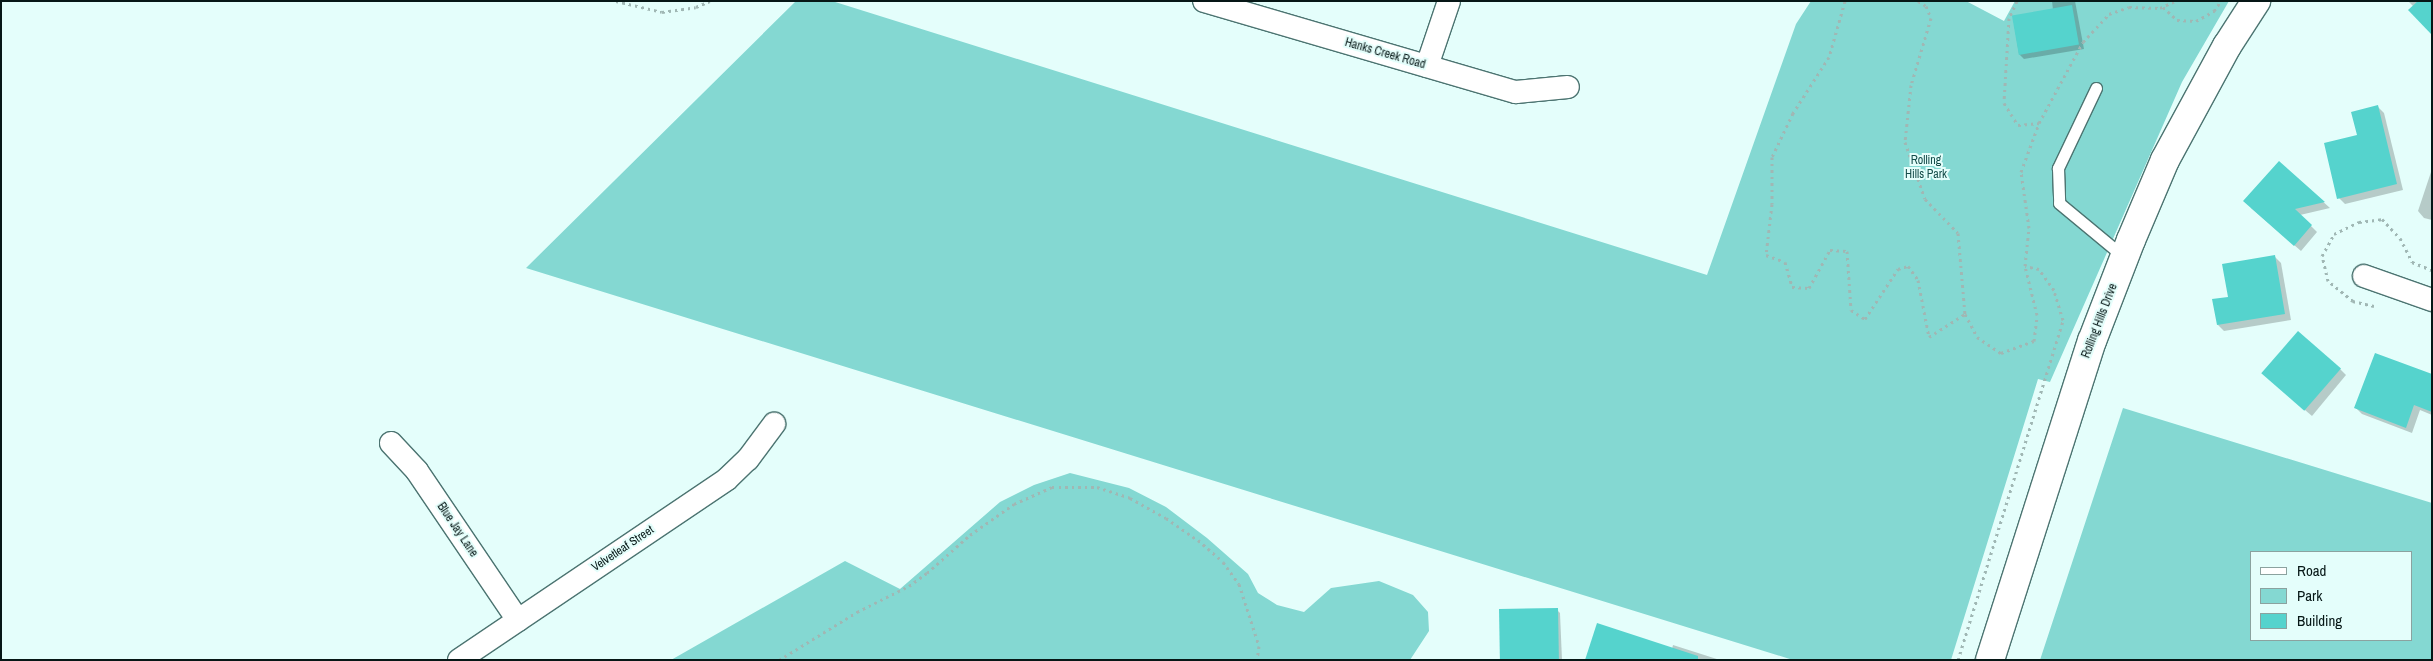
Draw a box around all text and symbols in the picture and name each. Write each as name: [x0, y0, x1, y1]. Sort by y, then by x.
street label: Hanks Creek Road: [1343, 36, 1427, 72]
park label: Rolling Hills Park: [1905, 154, 1947, 182]
street label: Rolling Hills Drive: [2079, 282, 2121, 360]
street label: Blue Jay Lane: [434, 500, 480, 560]
street label: Velvetleaf Street: [589, 523, 657, 575]
legend: [2250, 551, 2413, 641]
text: Road: [2297, 560, 2326, 581]
text: Park: [2297, 585, 2322, 606]
text: Building: [2297, 610, 2342, 631]

